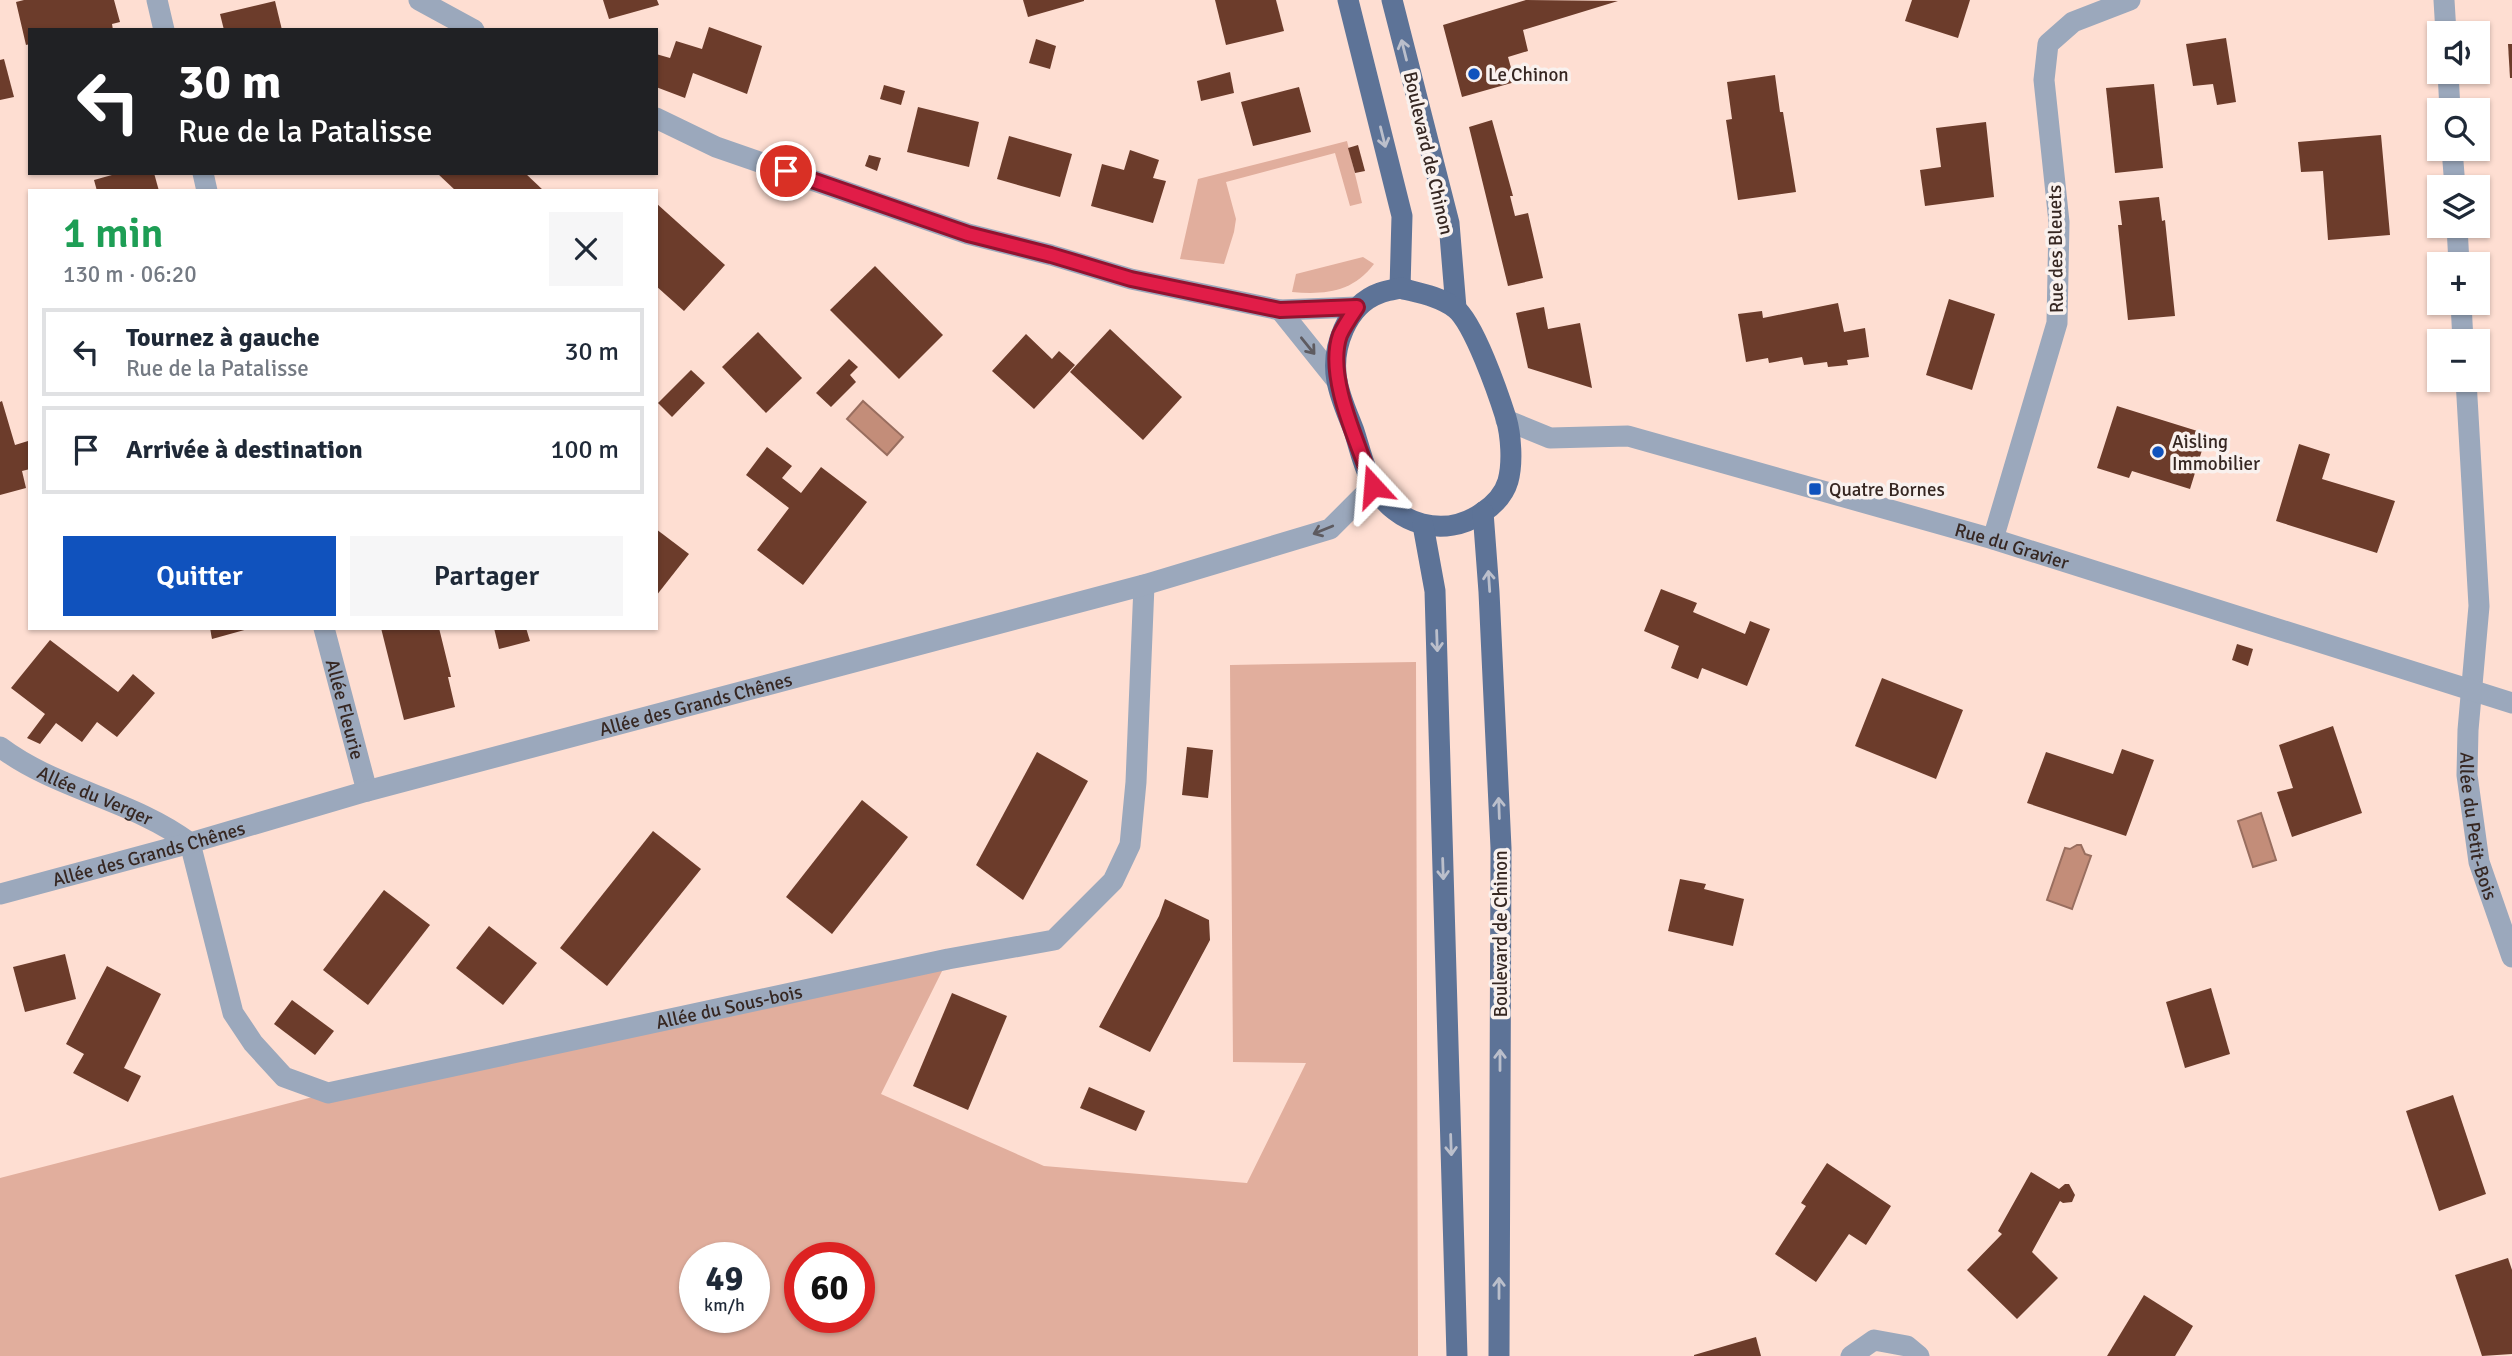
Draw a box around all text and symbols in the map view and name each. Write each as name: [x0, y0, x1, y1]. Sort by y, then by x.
map controls: [2427, 21, 2490, 392]
button: sound: [2427, 21, 2490, 84]
one-way arrow: [1397, 39, 1410, 62]
text: 30 m: [178, 52, 281, 112]
icon: left: [63, 56, 154, 147]
place label: Le Chinon: [1488, 63, 1569, 87]
marker: Le Chinon: [1466, 66, 1482, 82]
street label: Boulevard de Chinon: [1398, 69, 1459, 237]
button: search: [2427, 98, 2490, 161]
text: Rue de la Patalisse: [178, 112, 432, 151]
one-way arrow: [1377, 125, 1390, 148]
pin: [756, 141, 816, 201]
icon: arrive: [767, 152, 805, 190]
button: layers: [2427, 175, 2490, 238]
street label: Rue des Bleuets: [2043, 185, 2069, 313]
text: 1 min: [63, 208, 164, 259]
button: close: [549, 212, 623, 286]
button: +: [2427, 252, 2490, 315]
text: 130 m · 06:20: [63, 260, 197, 289]
text: Tournez à gauche: [126, 322, 320, 354]
button: −: [2427, 329, 2490, 392]
icon: left: [67, 333, 105, 371]
text: 30 m: [564, 336, 619, 368]
one-way arrow: [1301, 336, 1316, 354]
text: Rue de la Patalisse: [126, 354, 309, 383]
place label: Aisling Immobilier: [2172, 430, 2260, 476]
icon: arrive: [67, 431, 105, 469]
text: Arrivée à destination: [126, 434, 363, 466]
text: 100 m: [550, 434, 619, 466]
marker: Aisling Immobilier: [2150, 444, 2166, 460]
position arrow: [1336, 449, 1410, 523]
place label: Quatre Bornes: [1829, 478, 1945, 502]
marker: Quatre Bornes: [1807, 481, 1823, 497]
street label: Rue du Gravier: [1952, 518, 2072, 575]
one-way arrow: [1313, 525, 1334, 538]
button: Quitter: [63, 536, 336, 616]
button: Partager: [350, 536, 623, 616]
one-way arrow: [1482, 570, 1495, 593]
one-way arrow: [1430, 630, 1443, 653]
street label: Allée Fleurie: [320, 657, 369, 762]
street label: Allée des Grands Chênes: [597, 668, 795, 742]
street label: Allée du Petit-Bois: [2454, 752, 2502, 903]
street label: Allée du Verger: [33, 761, 157, 831]
one-way arrow: [1492, 797, 1505, 820]
street label: Allée des Grands Chênes: [50, 816, 248, 892]
street label: Boulevard de Chinon: [1489, 850, 1513, 1018]
one-way arrow: [1437, 857, 1450, 880]
street label: Allée du Sous-bois: [654, 980, 805, 1035]
one-way arrow: [1493, 1049, 1507, 1072]
one-way arrow: [1445, 1133, 1458, 1156]
speed limit sign: 60: [784, 1242, 875, 1333]
text: 49: [706, 1257, 743, 1300]
one-way arrow: [1492, 1277, 1506, 1300]
text: km/h: [704, 1294, 745, 1316]

